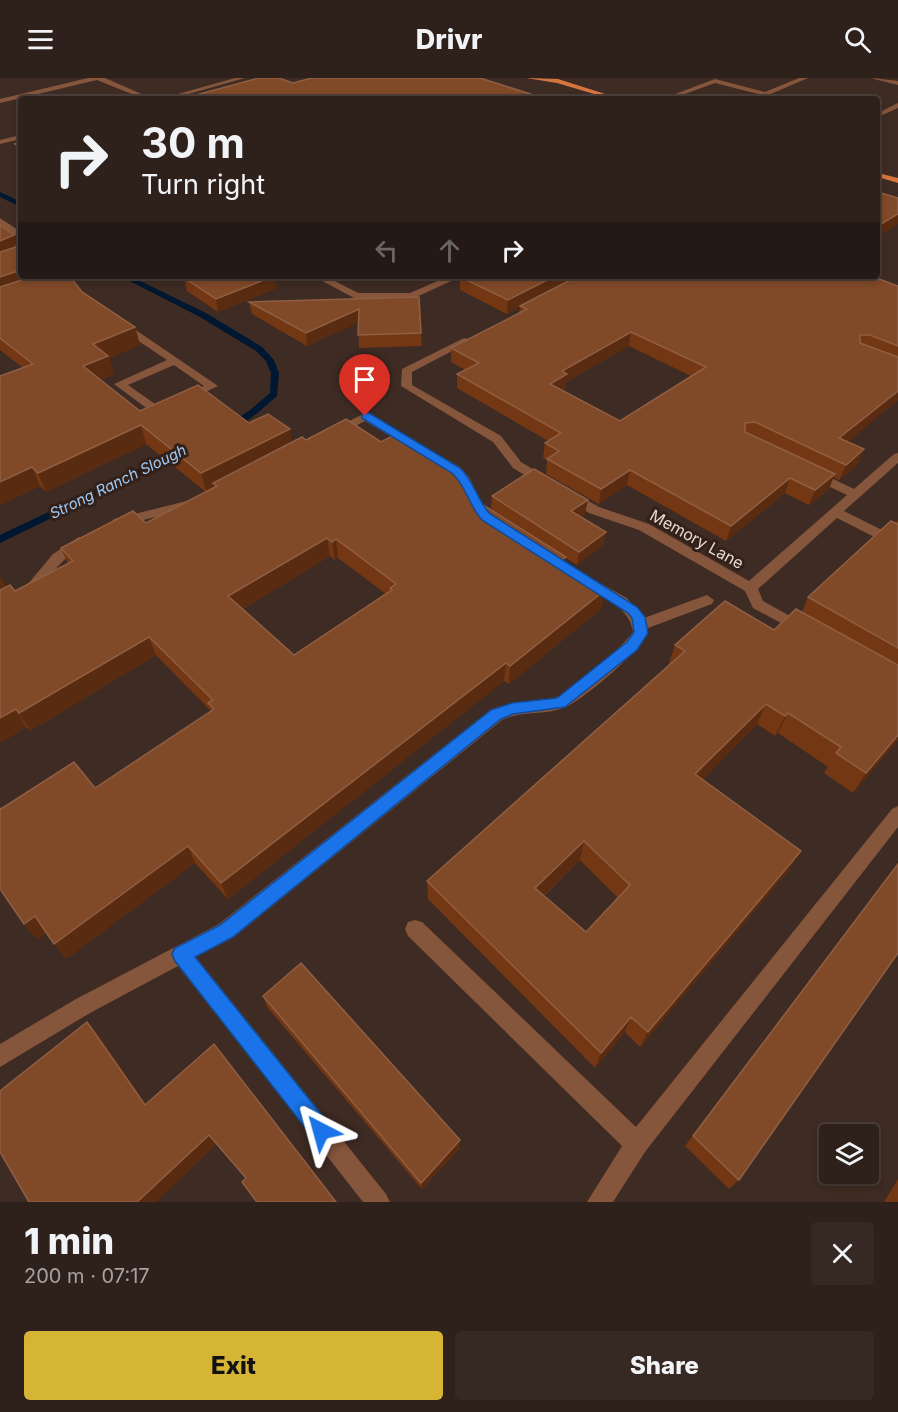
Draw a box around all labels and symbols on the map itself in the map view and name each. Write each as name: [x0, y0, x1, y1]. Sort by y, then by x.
pin: [339, 354, 390, 416]
water label: Strong Ranch Slough: [46, 440, 189, 523]
street label: Memory Lane: [647, 505, 747, 573]
position arrow: [289, 1099, 353, 1163]

